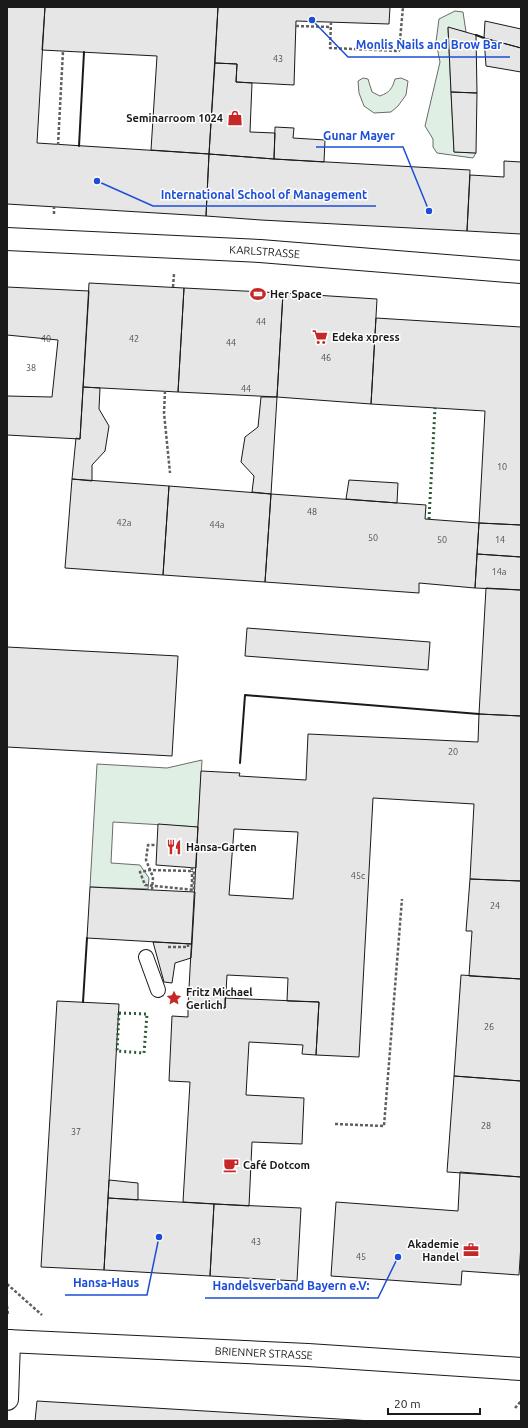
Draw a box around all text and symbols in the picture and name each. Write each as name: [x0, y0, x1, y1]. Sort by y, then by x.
callout: Monlis Nails and Brow Bar: [348, 33, 510, 57]
text: Monlis Nails and Brow Bar: [356, 38, 502, 51]
house number: 43: [273, 54, 283, 64]
shop icon: Seminarroom 1024: [226, 109, 244, 127]
place label: Seminarroom 1024: [126, 112, 223, 124]
callout: Gunar Mayer: [316, 123, 403, 147]
text: Gunar Mayer: [323, 129, 395, 142]
callout: International School of Management: [153, 182, 376, 206]
text: International School of Management: [161, 188, 367, 201]
street label: KARLSTRASSE: [229, 244, 301, 260]
sports icon: Her Space: [249, 285, 267, 303]
place label: Her Space: [270, 288, 322, 300]
house number: 44: [256, 317, 266, 327]
supermarket icon: Edeka xpress: [311, 328, 329, 346]
place label: Edeka xpress: [332, 331, 400, 343]
house number: 40: [41, 334, 51, 344]
house number: 42: [129, 334, 139, 344]
house number: 44: [226, 338, 236, 348]
house number: 46: [321, 353, 331, 363]
house number: 38: [26, 363, 36, 373]
house number: 44: [241, 384, 251, 394]
house number: 10: [497, 462, 507, 472]
house number: 48: [307, 507, 317, 517]
house number: 42a: [117, 518, 131, 528]
house number: 44a: [210, 520, 224, 530]
house number: 50: [368, 533, 378, 543]
house number: 50: [437, 535, 447, 545]
house number: 14: [495, 535, 505, 545]
house number: 14a: [492, 567, 506, 577]
house number: 20: [448, 747, 458, 757]
restaurant icon: Hansa-Garten: [165, 838, 183, 856]
place label: Hansa-Garten: [186, 841, 257, 853]
house number: 45c: [351, 871, 365, 881]
house number: 24: [490, 901, 500, 911]
place label: Fritz Michael Gerlich: [186, 986, 253, 1011]
place icon: Fritz Michael Gerlich: [165, 989, 183, 1007]
house number: 26: [484, 1022, 494, 1032]
house number: 28: [481, 1121, 491, 1131]
house number: 37: [71, 1127, 81, 1137]
cafe icon: Café Dotcom: [222, 1156, 240, 1174]
place label: Café Dotcom: [243, 1159, 310, 1171]
house number: 43: [251, 1237, 261, 1247]
place label: Akademie Handel: [407, 1238, 460, 1263]
office icon: Akademie Handel: [462, 1241, 480, 1259]
house number: 45: [356, 1252, 366, 1262]
callout: Hansa-Haus: [65, 1271, 147, 1295]
callout: Handelsverband Bayern e.V:: [205, 1274, 378, 1298]
text: Hansa-Haus: [73, 1276, 139, 1289]
text: Handelsverband Bayern e.V:: [213, 1279, 370, 1292]
street label: BRIENNER STRASSE: [214, 1345, 313, 1361]
scale bar: [388, 1390, 480, 1416]
text: 20 m: [394, 1397, 421, 1410]

